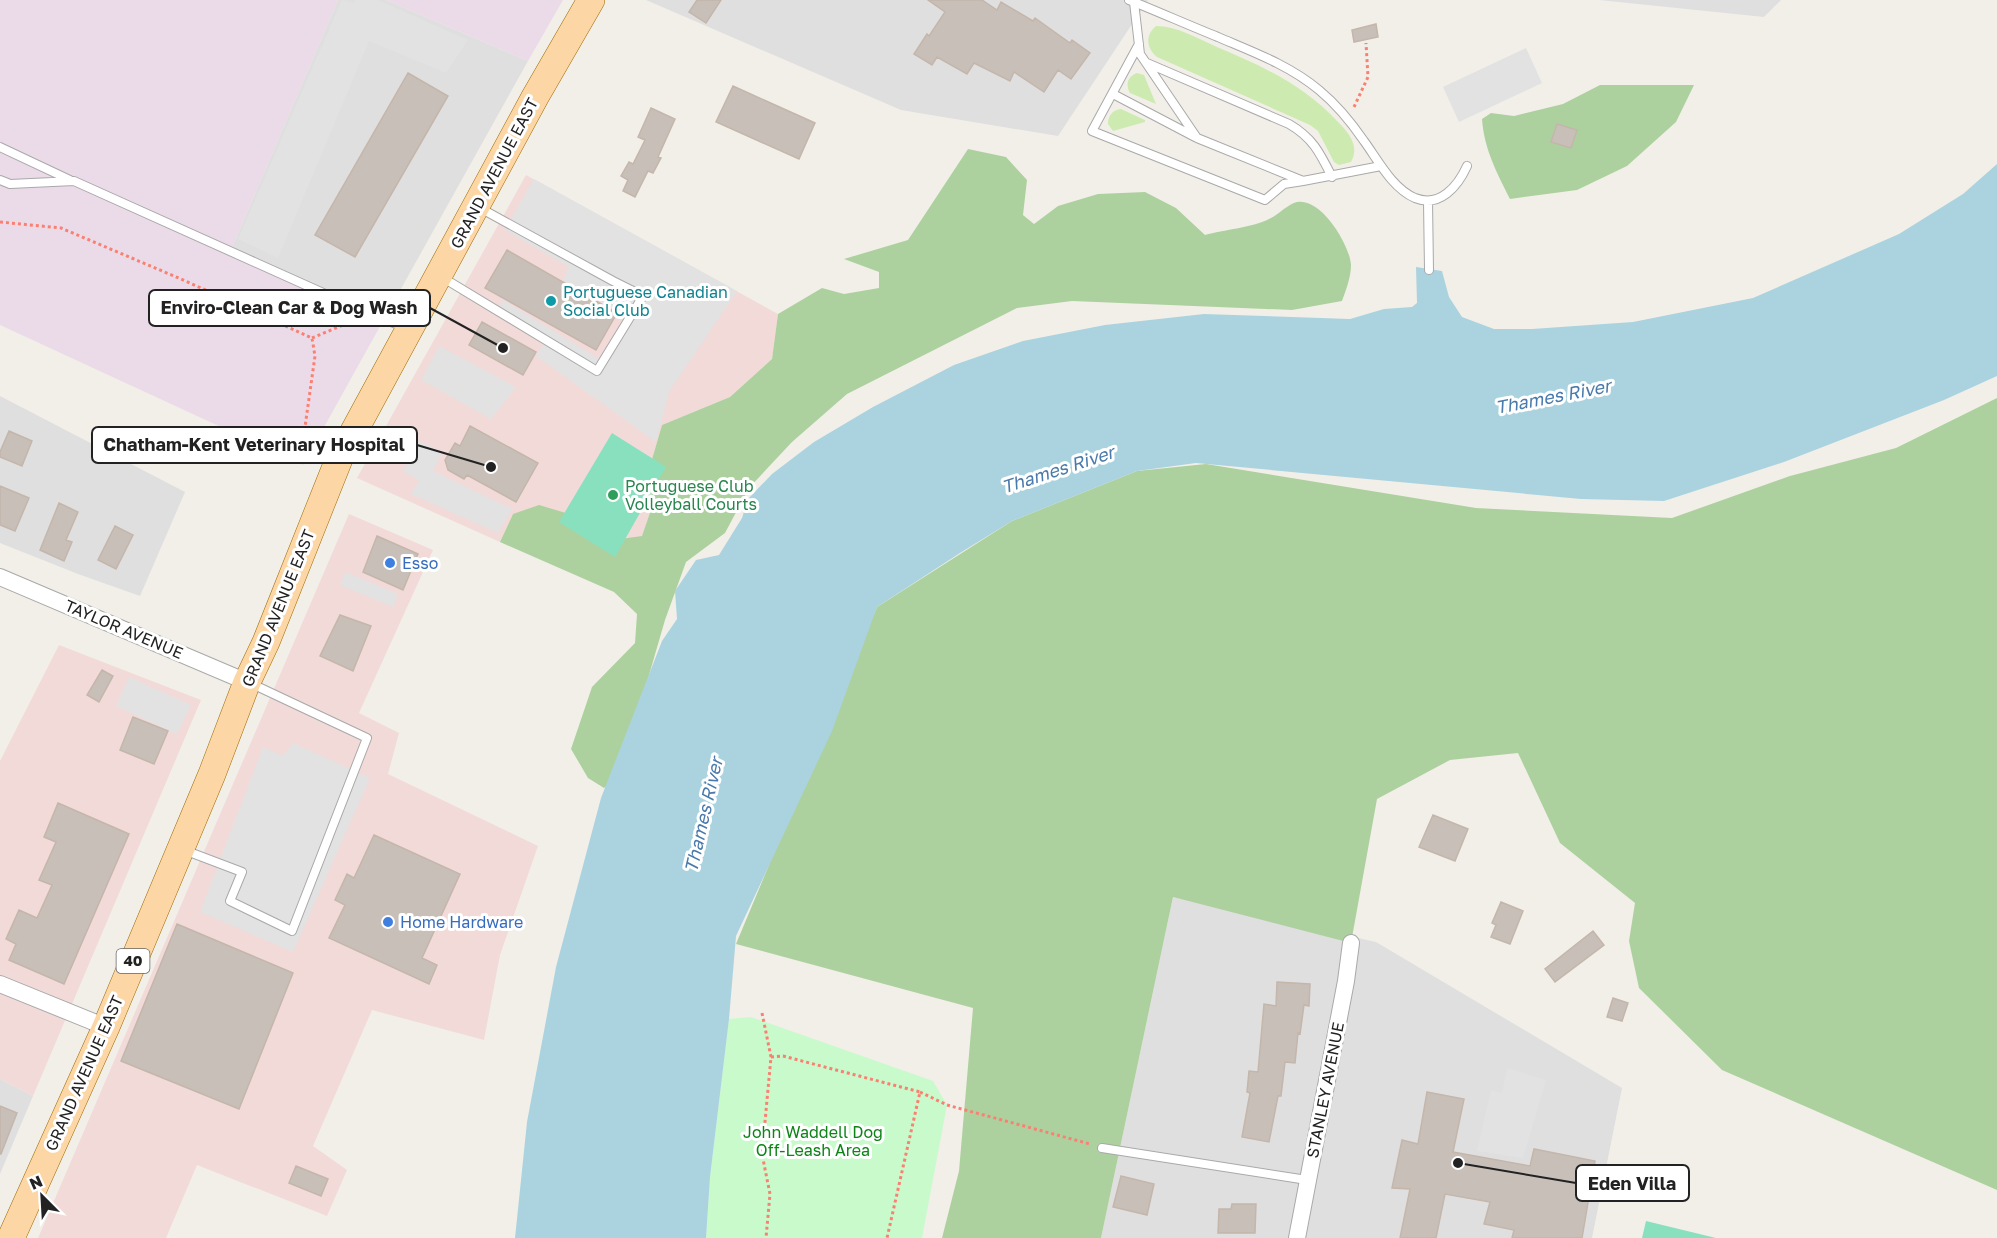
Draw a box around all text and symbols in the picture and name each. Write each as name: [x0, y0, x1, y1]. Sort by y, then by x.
street label: GRAND AVENUE EAST: [446, 94, 542, 252]
place label: Portuguese Canadian Social Club: [563, 282, 728, 320]
callout: Enviro-Clean Car & Dog Wash: [149, 290, 430, 326]
marker: Portuguese Canadian Social Club: [544, 294, 558, 308]
text: Enviro-Clean Car & Dog Wash: [161, 296, 418, 318]
water label: Thames River: [1493, 373, 1615, 418]
callout: Chatham-Kent Veterinary Hospital: [92, 427, 417, 463]
text: Chatham-Kent Veterinary Hospital: [103, 433, 405, 455]
water label: Thames River: [999, 440, 1120, 498]
place label: Portuguese Club Volleyball Courts: [625, 476, 757, 514]
marker: Portuguese Club Volleyball Courts: [606, 488, 620, 502]
street label: GRAND AVENUE EAST: [237, 526, 319, 690]
place label: Esso: [402, 553, 438, 573]
marker: Esso: [383, 556, 397, 570]
street label: TAYLOR AVENUE: [62, 595, 186, 663]
water label: Thames River: [679, 752, 728, 874]
place label: Home Hardware: [400, 912, 523, 932]
marker: Home Hardware: [381, 915, 395, 929]
road number: 40: [116, 949, 150, 973]
street label: GRAND AVENUE EAST: [41, 992, 127, 1154]
street label: STANLEY AVENUE: [1302, 1020, 1348, 1160]
park label: John Waddell Dog Off-Leash Area: [743, 1122, 883, 1160]
callout: Eden Villa: [1576, 1165, 1689, 1201]
north arrow: [12, 1166, 72, 1226]
text: N: [26, 1171, 46, 1194]
text: Eden Villa: [1588, 1172, 1676, 1194]

